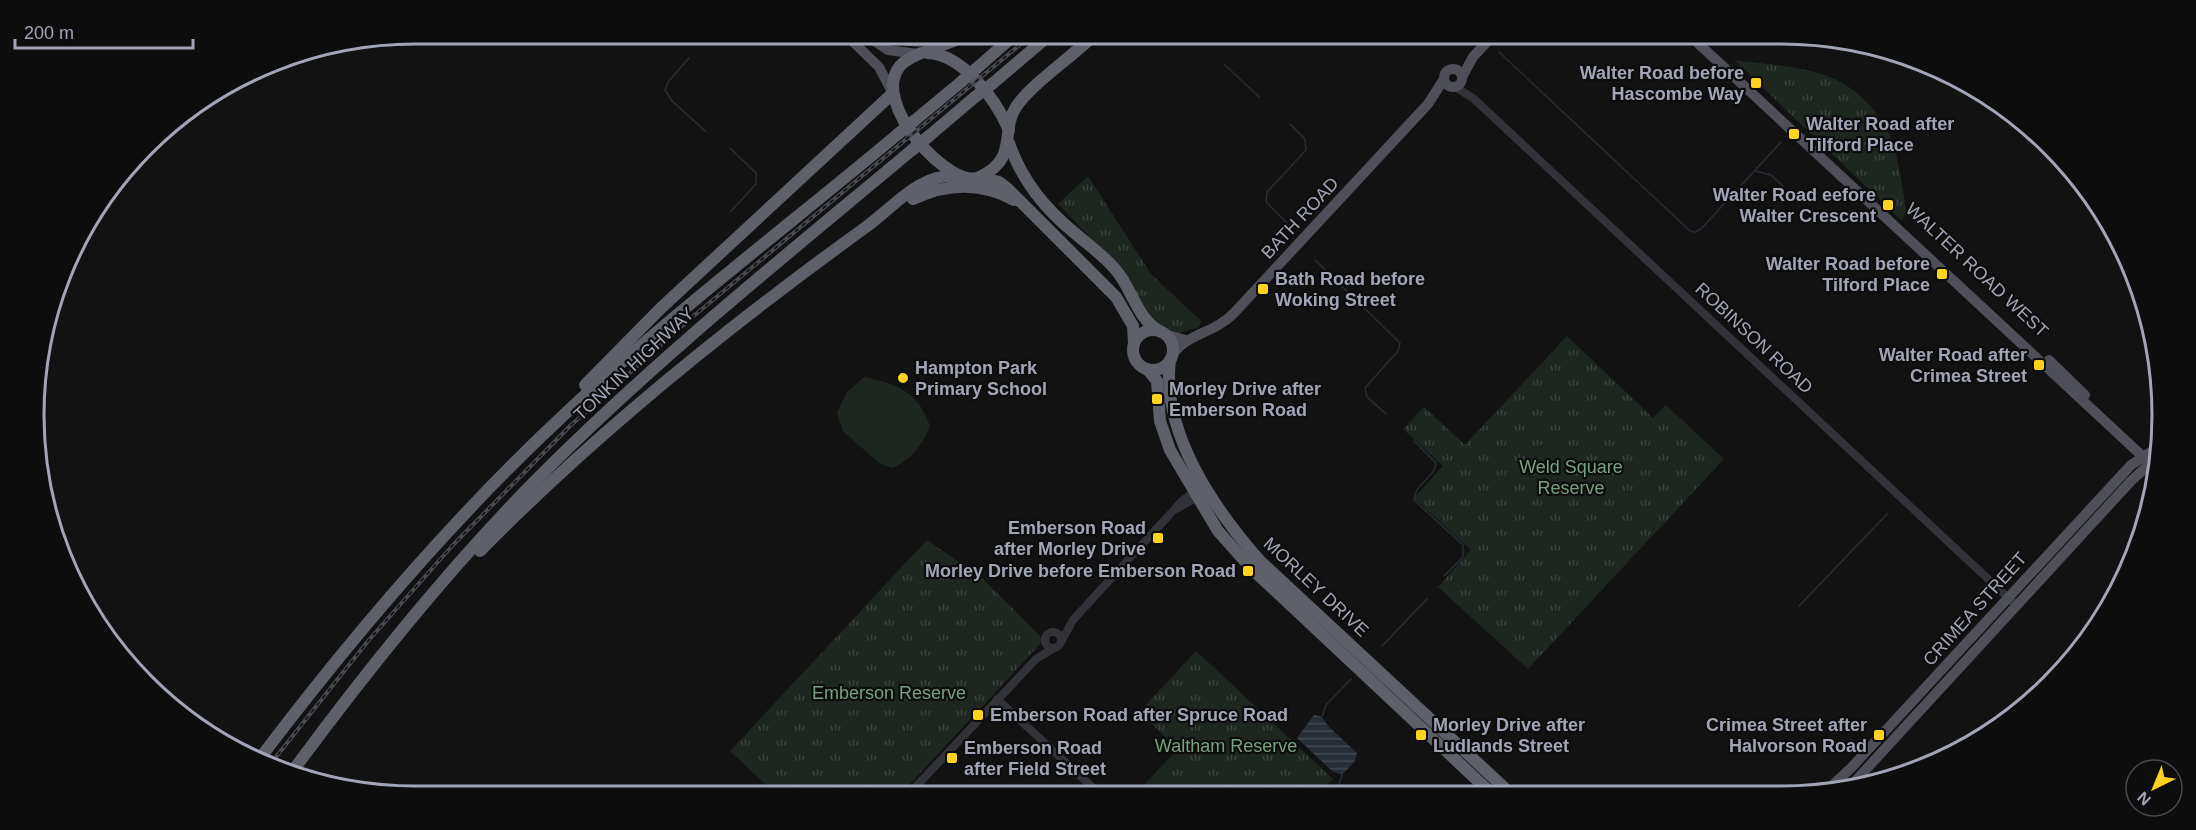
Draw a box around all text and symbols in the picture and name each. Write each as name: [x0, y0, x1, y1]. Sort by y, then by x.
scale bar: [15, 12, 194, 50]
text: 200 m: [24, 23, 74, 43]
place label: Walter Road before Hascombe Way: [1580, 63, 1744, 104]
marker: Walter Road before Hascombe Way: [1749, 76, 1763, 90]
place label: Walter Road after Tilford Place: [1806, 114, 1954, 155]
marker: Walter Road after Tilford Place: [1787, 127, 1801, 141]
street label: BATH ROAD: [1257, 173, 1343, 263]
place label: Walter Road eefore Walter Crescent: [1713, 185, 1876, 226]
marker: Walter Road eefore Walter Crescent: [1881, 198, 1895, 212]
street label: WALTER ROAD WEST: [1902, 199, 2052, 341]
place label: Walter Road before Tilford Place: [1766, 254, 1930, 295]
marker: Walter Road before Tilford Place: [1935, 267, 1949, 281]
place label: Bath Road before Woking Street: [1275, 269, 1425, 310]
street label: ROBINSON ROAD: [1691, 279, 1817, 397]
marker: Bath Road before Woking Street: [1256, 282, 1270, 296]
street label: TONKIN HIGHWAY: [570, 303, 698, 425]
place label: Walter Road after Crimea Street: [1879, 345, 2027, 386]
place label: Hampton Park Primary School: [915, 358, 1047, 399]
marker: Walter Road after Crimea Street: [2032, 358, 2046, 372]
marker: Hampton Park Primary School: [896, 371, 910, 385]
place label: Morley Drive after Emberson Road: [1169, 379, 1321, 420]
marker: Morley Drive after Emberson Road: [1150, 392, 1164, 406]
park label: Weld Square Reserve: [1519, 457, 1623, 498]
place label: Emberson Road after Morley Drive: [994, 518, 1146, 559]
marker: Emberson Road after Morley Drive: [1151, 531, 1165, 545]
street label: MORLEY DRIVE: [1260, 533, 1372, 641]
street label: CRIMEA STREET: [1919, 548, 2031, 670]
place label: Morley Drive before Emberson Road: [925, 561, 1236, 581]
marker: Morley Drive before Emberson Road: [1241, 564, 1255, 578]
park label: Emberson Reserve: [812, 683, 966, 703]
place label: Emberson Road after Spruce Road: [990, 705, 1288, 725]
marker: Emberson Road after Spruce Road: [971, 708, 985, 722]
place label: Morley Drive after Ludlands Street: [1433, 715, 1585, 756]
place label: Crimea Street after Halvorson Road: [1706, 715, 1867, 756]
marker: Morley Drive after Ludlands Street: [1414, 728, 1428, 742]
marker: Crimea Street after Halvorson Road: [1872, 728, 1886, 742]
park label: Waltham Reserve: [1155, 736, 1297, 756]
place label: Emberson Road after Field Street: [964, 738, 1106, 779]
marker: Emberson Road after Field Street: [945, 751, 959, 765]
north arrow: [2124, 758, 2184, 818]
text: N: [2134, 788, 2154, 809]

